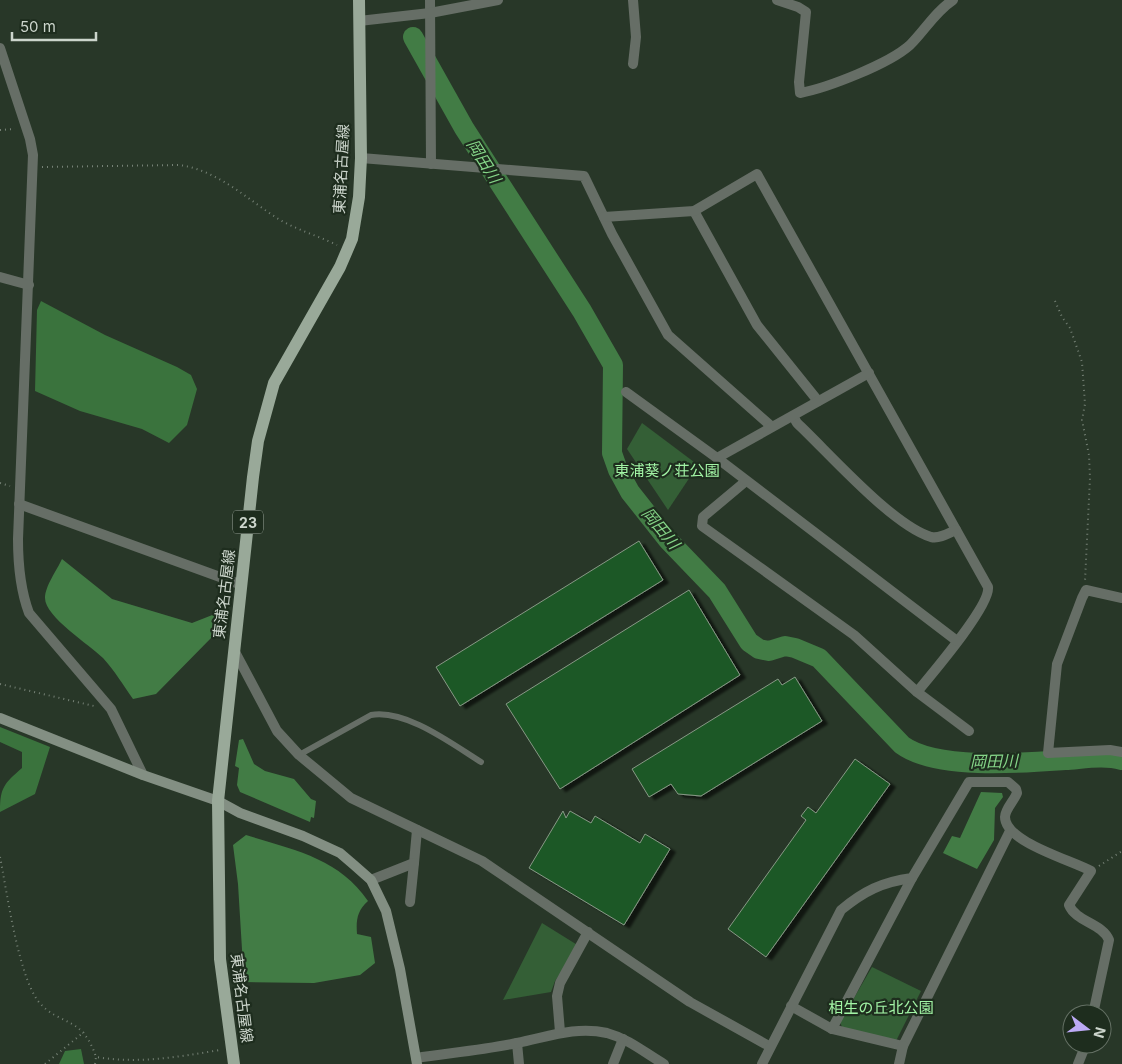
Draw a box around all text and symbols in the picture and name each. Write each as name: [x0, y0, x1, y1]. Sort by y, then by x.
scale bar: [12, 10, 96, 42]
text: 50 m: [20, 17, 56, 36]
street label: 東浦名古屋線: [329, 124, 353, 214]
water label: 岡田川: [463, 135, 506, 188]
park label: 東浦葵ノ荘公園: [614, 461, 720, 480]
water label: 岡田川: [638, 503, 685, 554]
road number: 23: [233, 511, 263, 534]
street label: 東浦名古屋線: [209, 548, 239, 640]
water label: 岡田川: [970, 751, 1020, 771]
street label: 東浦名古屋線: [227, 952, 257, 1044]
park label: 相生の丘北公園: [828, 998, 934, 1017]
north arrow: [1062, 1004, 1112, 1054]
text: N: [1090, 1025, 1110, 1040]

